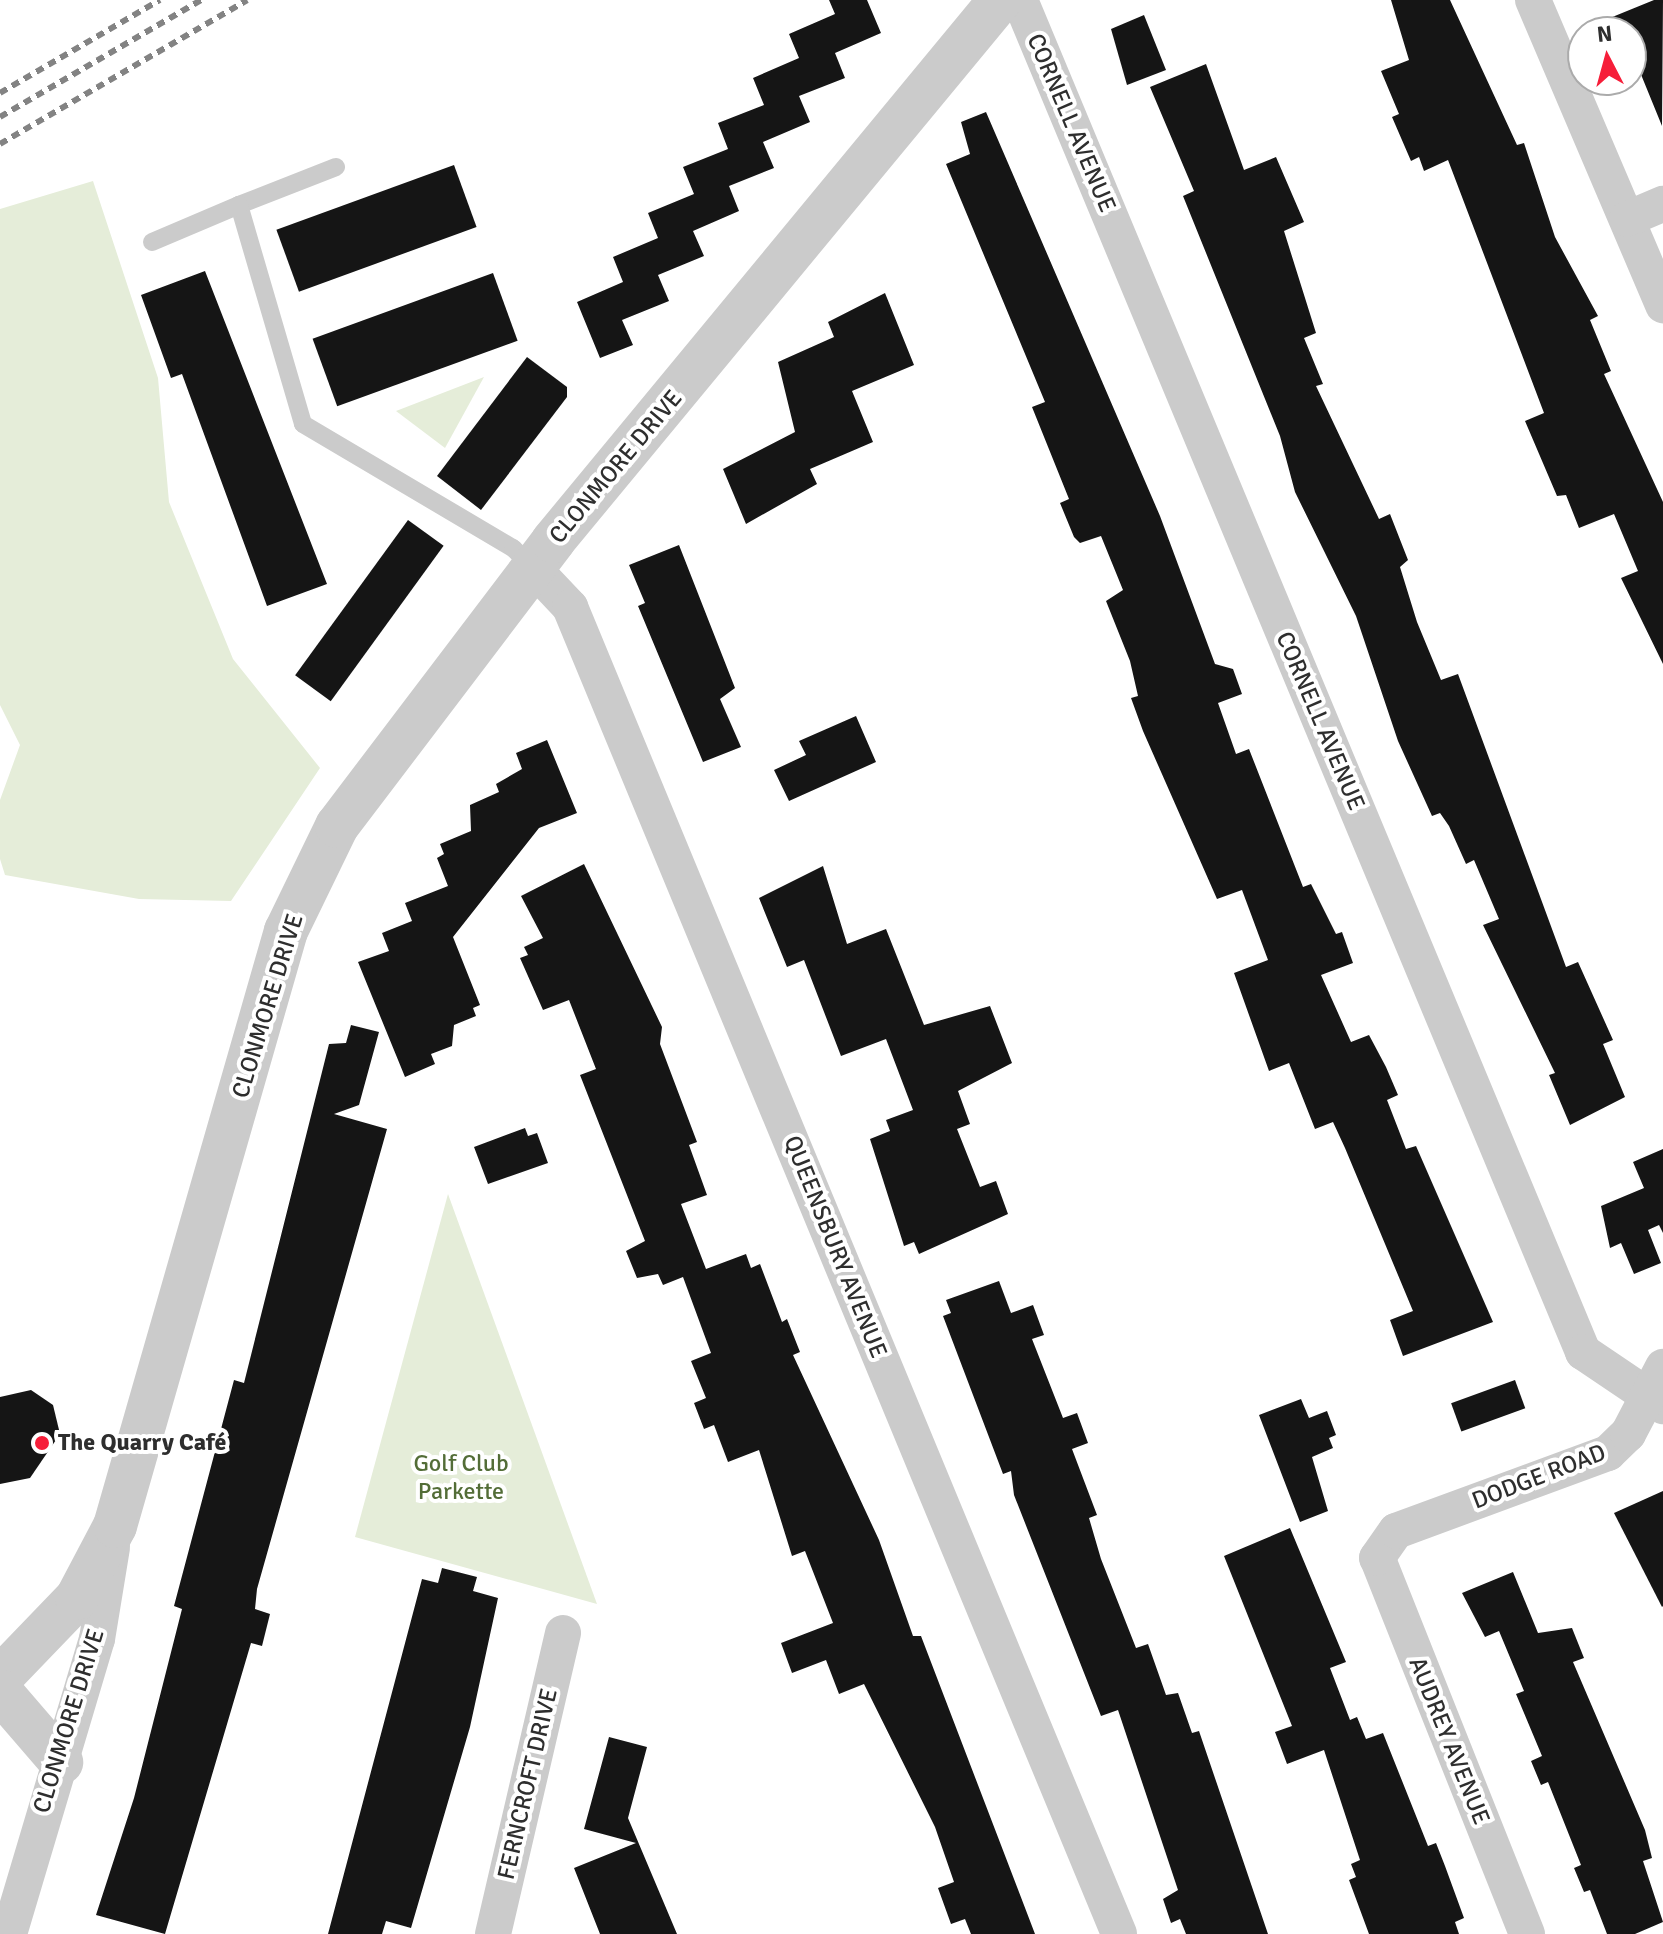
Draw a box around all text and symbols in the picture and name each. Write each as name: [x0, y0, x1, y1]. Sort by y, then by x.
north arrow: [1567, 16, 1647, 96]
text: N: [1596, 19, 1614, 48]
street label: CORNELL AVENUE: [1020, 29, 1122, 217]
street label: CLONMORE DRIVE: [543, 384, 689, 550]
street label: CORNELL AVENUE: [1269, 627, 1371, 815]
street label: CLONMORE DRIVE: [226, 910, 310, 1102]
street label: QUEENSBURY AVENUE: [777, 1132, 893, 1362]
place label: The Quarry Café: [58, 1429, 226, 1457]
marker: The Quarry Café: [33, 1434, 51, 1452]
street label: DODGE ROAD: [1468, 1438, 1610, 1516]
park label: Golf Club Parkette: [413, 1450, 509, 1506]
street label: CLONMORE DRIVE: [27, 1625, 111, 1817]
street label: AUDREY AVENUE: [1402, 1653, 1496, 1829]
street label: FERNCROFT DRIVE: [492, 1686, 564, 1882]

